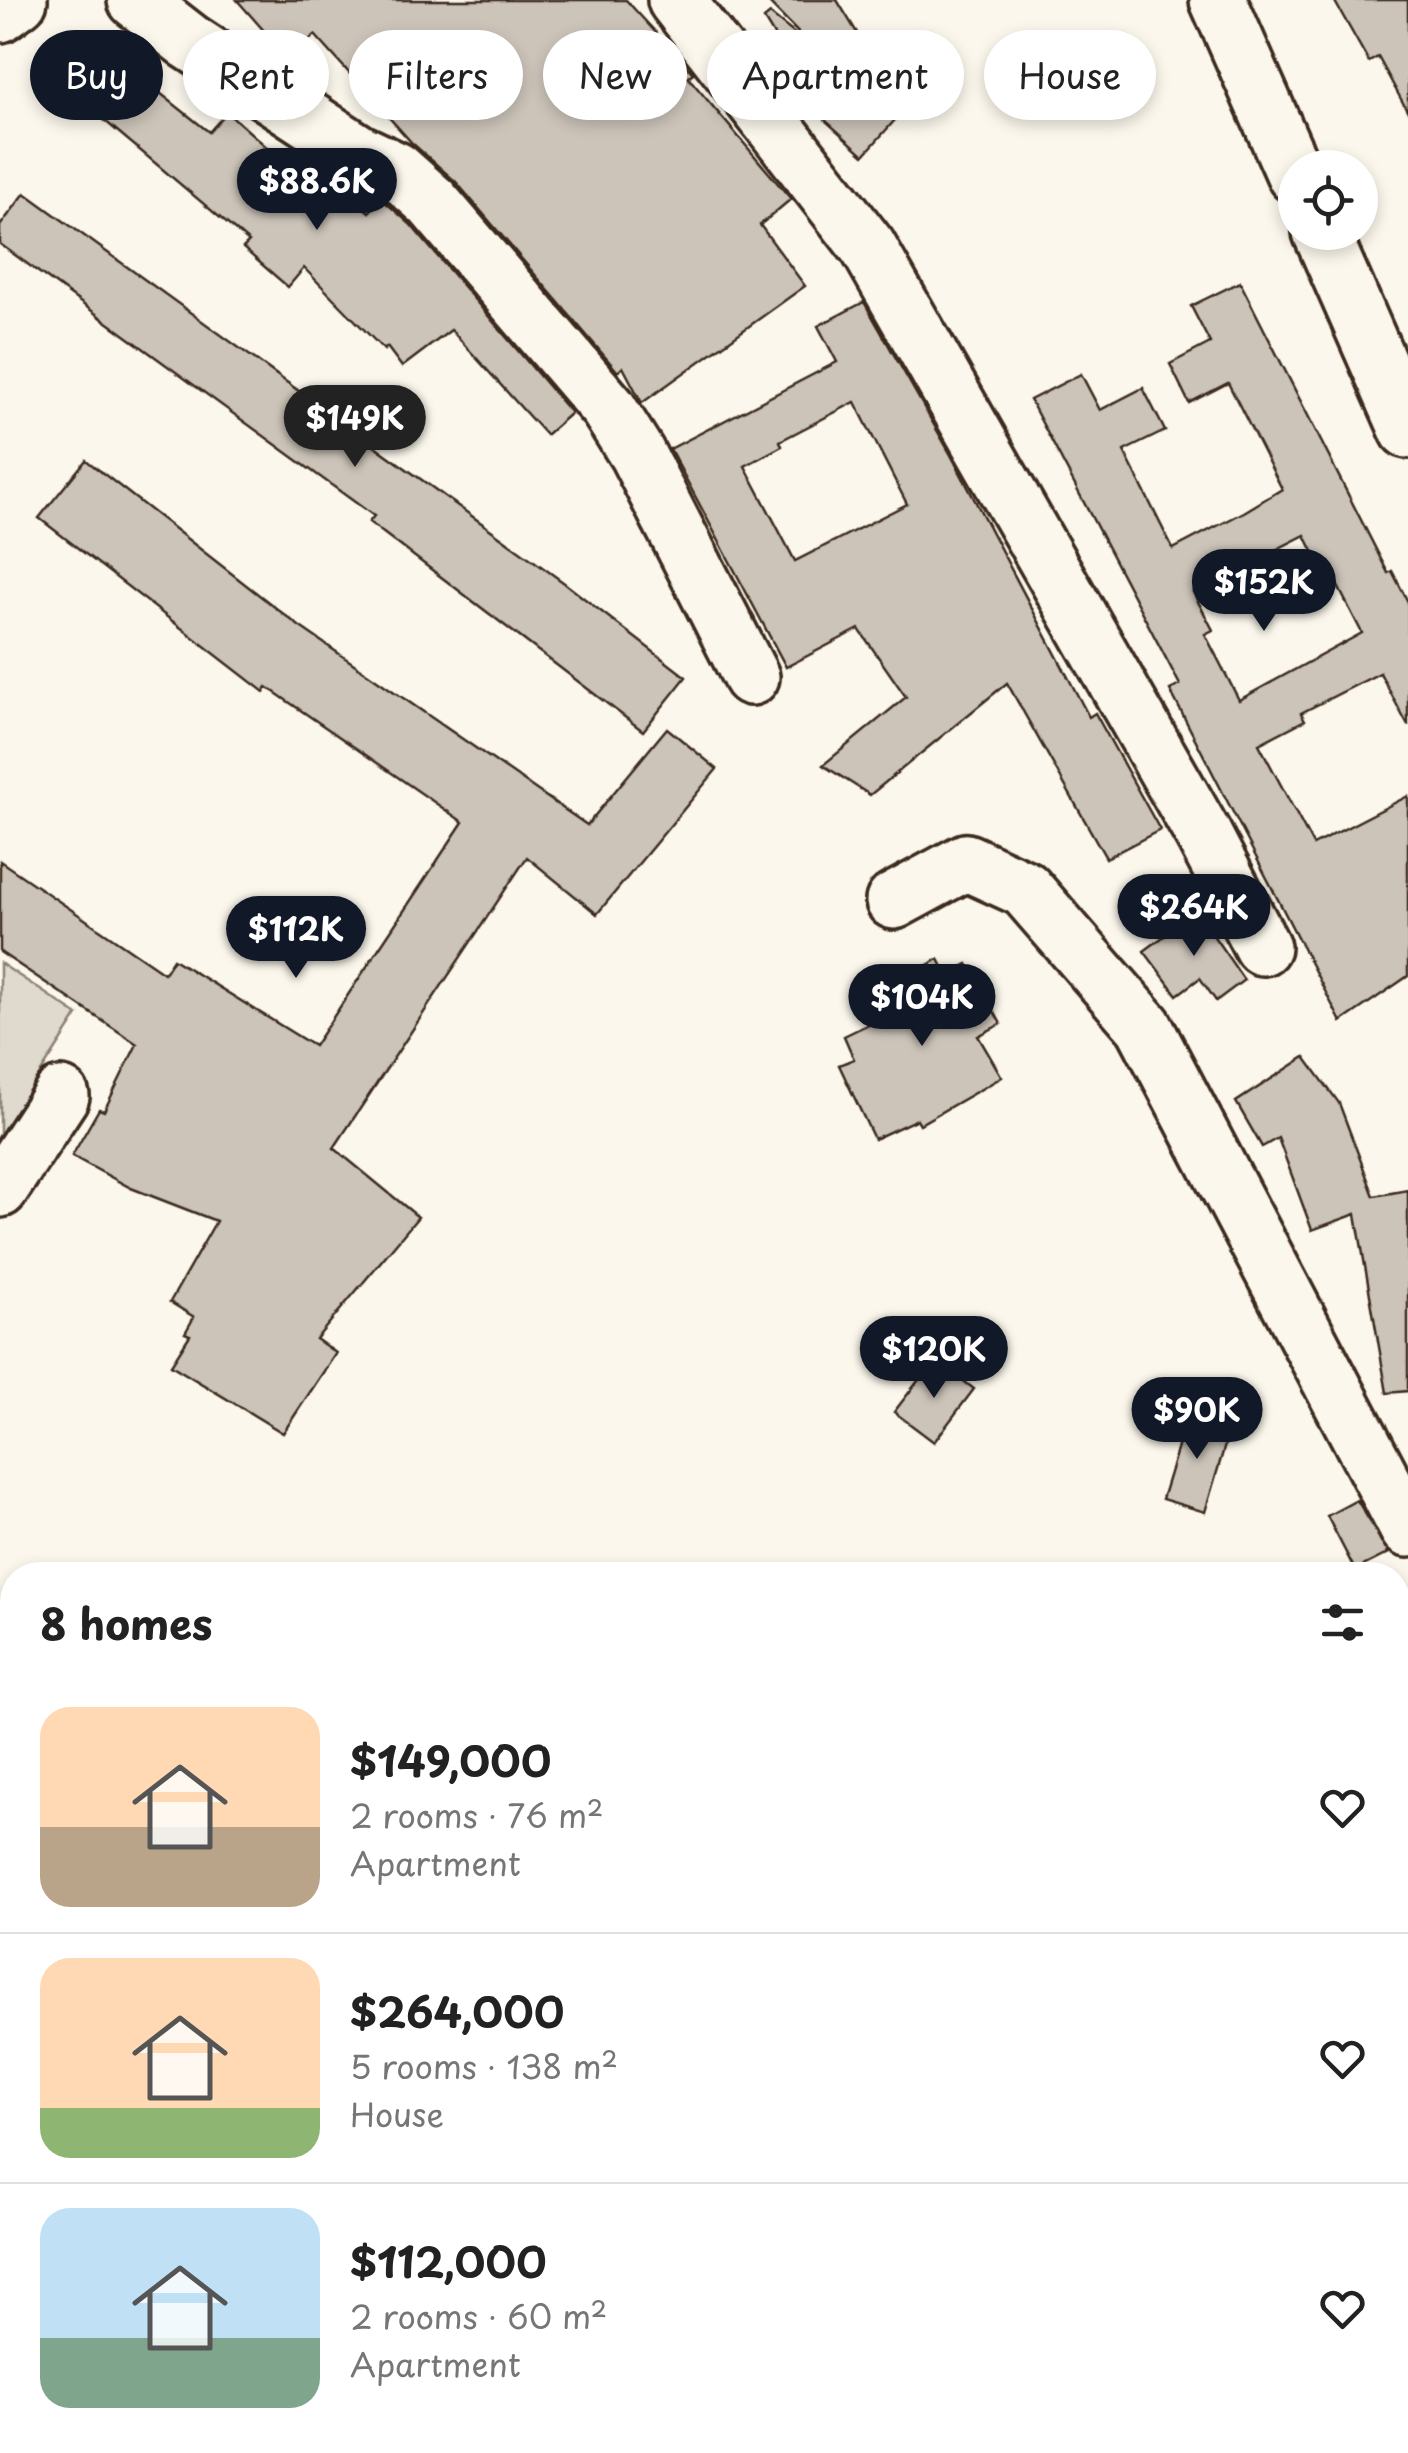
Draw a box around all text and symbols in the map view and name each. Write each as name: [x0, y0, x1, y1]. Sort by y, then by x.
chip: Buy: [30, 30, 163, 120]
chip: Rent: [183, 30, 329, 120]
chip: Filters: [349, 30, 523, 120]
chip: New: [543, 30, 687, 120]
chip: Apartment: [707, 30, 964, 120]
chip: House: [984, 30, 1156, 120]
pin: $88.6K: [236, 148, 398, 233]
map controls: [1278, 150, 1378, 250]
button: locate: [1278, 150, 1378, 250]
text: $88.6K: [259, 156, 375, 204]
pin: $149K: [285, 385, 425, 470]
text: $149K: [306, 393, 404, 441]
pin: $152K: [1194, 549, 1334, 634]
text: $152K: [1214, 557, 1314, 605]
pin: $264K: [1124, 874, 1264, 959]
text: $264K: [1139, 882, 1249, 930]
pin: $112K: [226, 896, 366, 981]
text: $112K: [248, 904, 344, 952]
pin: $104K: [852, 964, 992, 1049]
text: $104K: [870, 972, 974, 1020]
pin: $120K: [864, 1316, 1004, 1401]
text: $120K: [882, 1324, 986, 1372]
pin: $90K: [1138, 1377, 1256, 1462]
text: $90K: [1154, 1385, 1240, 1433]
text: 8 homes: [40, 1591, 213, 1654]
icon: filters: [1315, 1595, 1370, 1650]
text: $149,000: [350, 1728, 551, 1791]
icon: home: [120, 1747, 240, 1867]
icon: heart: [1315, 1780, 1370, 1835]
text: 2 rooms · 76 m²: [350, 1791, 604, 1839]
text: Apartment: [350, 1839, 521, 1887]
text: $264,000: [350, 1979, 564, 2042]
icon: home: [120, 1998, 240, 2118]
icon: heart: [1315, 2031, 1370, 2086]
text: 5 rooms · 138 m²: [350, 2042, 618, 2090]
text: House: [350, 2090, 444, 2138]
text: $112,000: [350, 2229, 547, 2292]
icon: home: [120, 2248, 240, 2368]
icon: heart: [1315, 2281, 1370, 2336]
text: 2 rooms · 60 m²: [350, 2292, 607, 2340]
text: Apartment: [350, 2340, 521, 2388]

